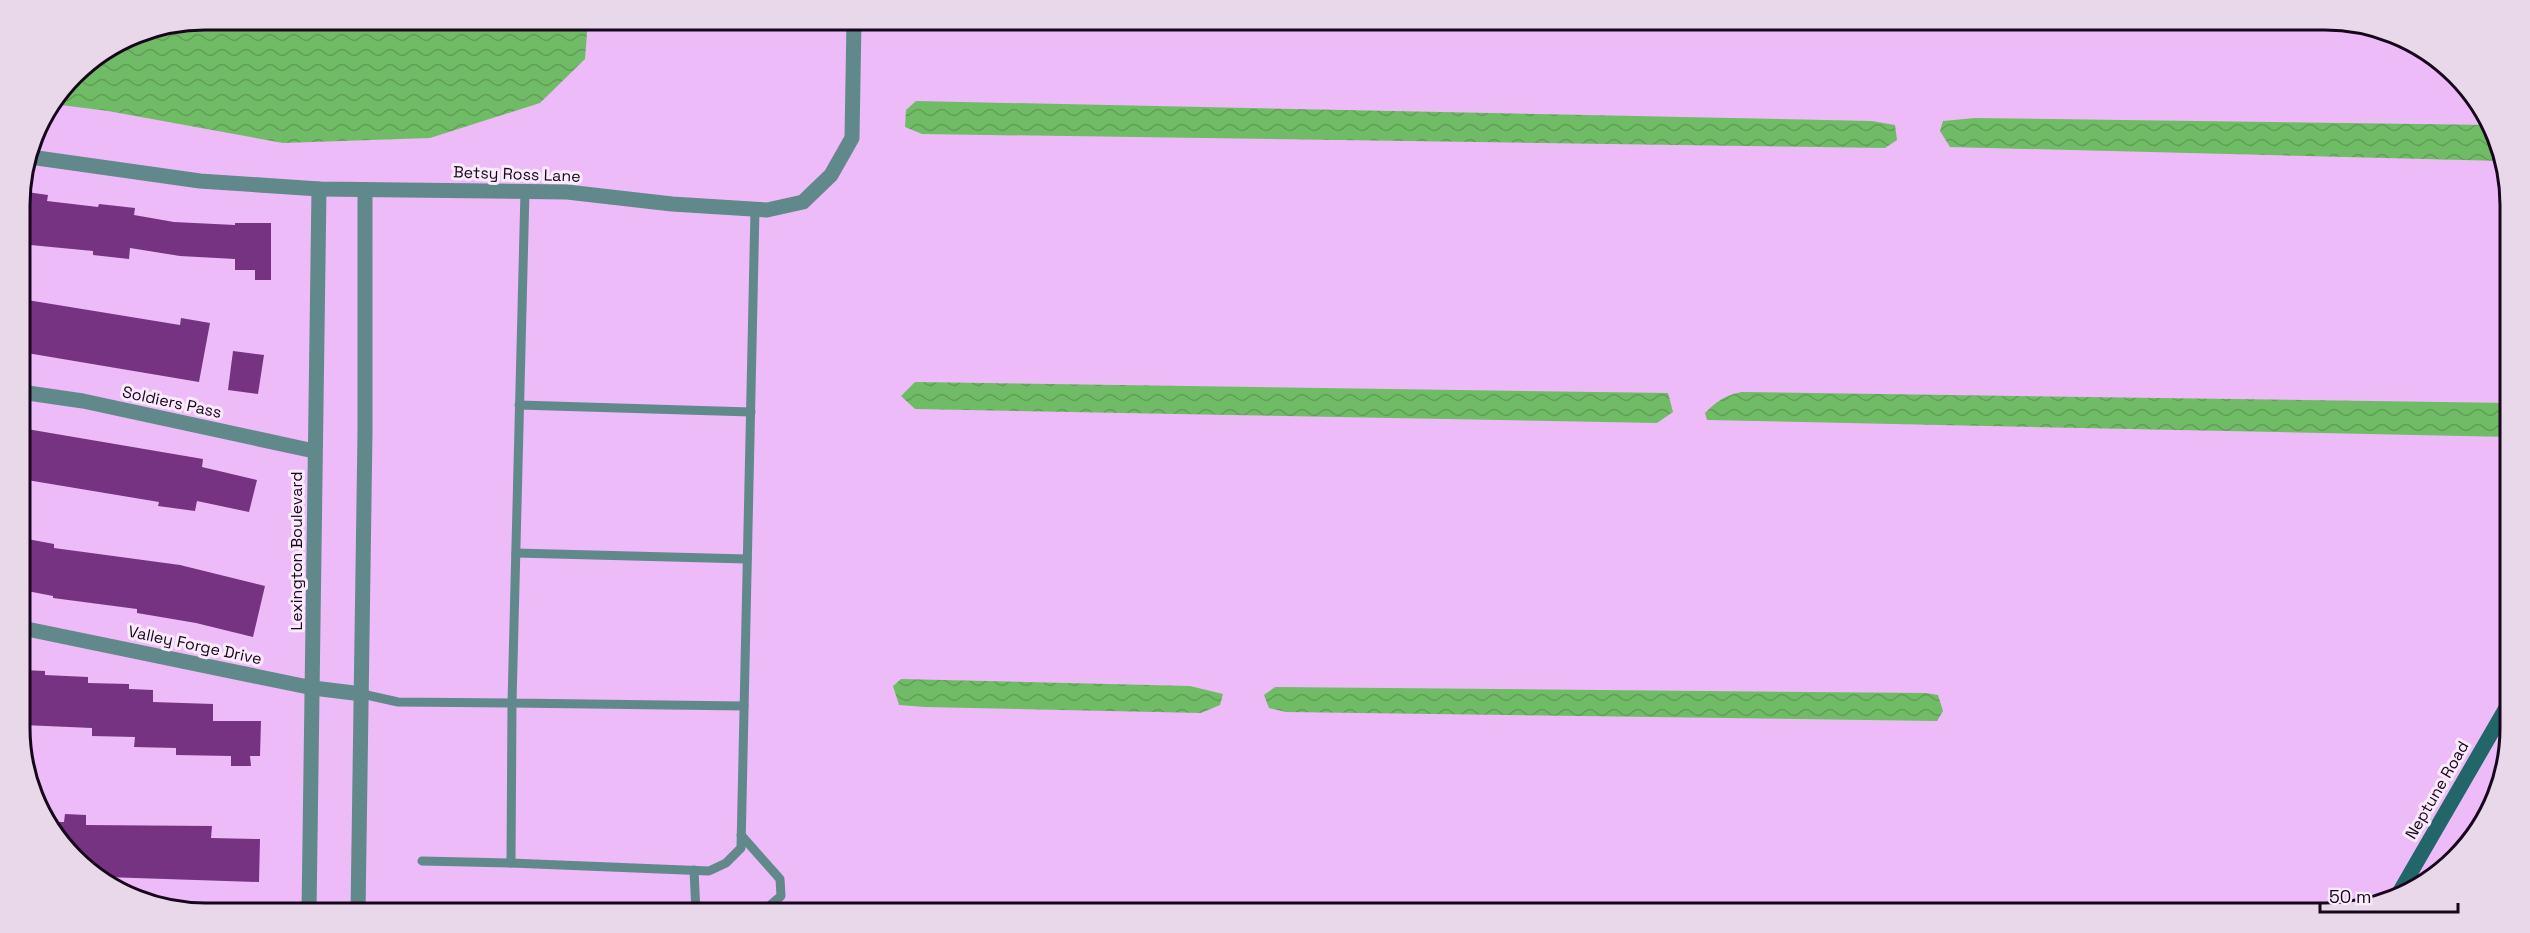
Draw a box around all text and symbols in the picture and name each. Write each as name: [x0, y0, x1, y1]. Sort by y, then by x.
street label: Betsy Ross Lane: [453, 161, 581, 187]
street label: Soldiers Pass: [120, 381, 224, 423]
street label: Lexington Boulevard: [286, 472, 307, 630]
street label: Valley Forge Drive: [126, 621, 264, 669]
street label: Neptune Road: [2400, 737, 2474, 843]
scale bar: [2320, 876, 2458, 914]
text: 50 m: [2329, 885, 2371, 908]

